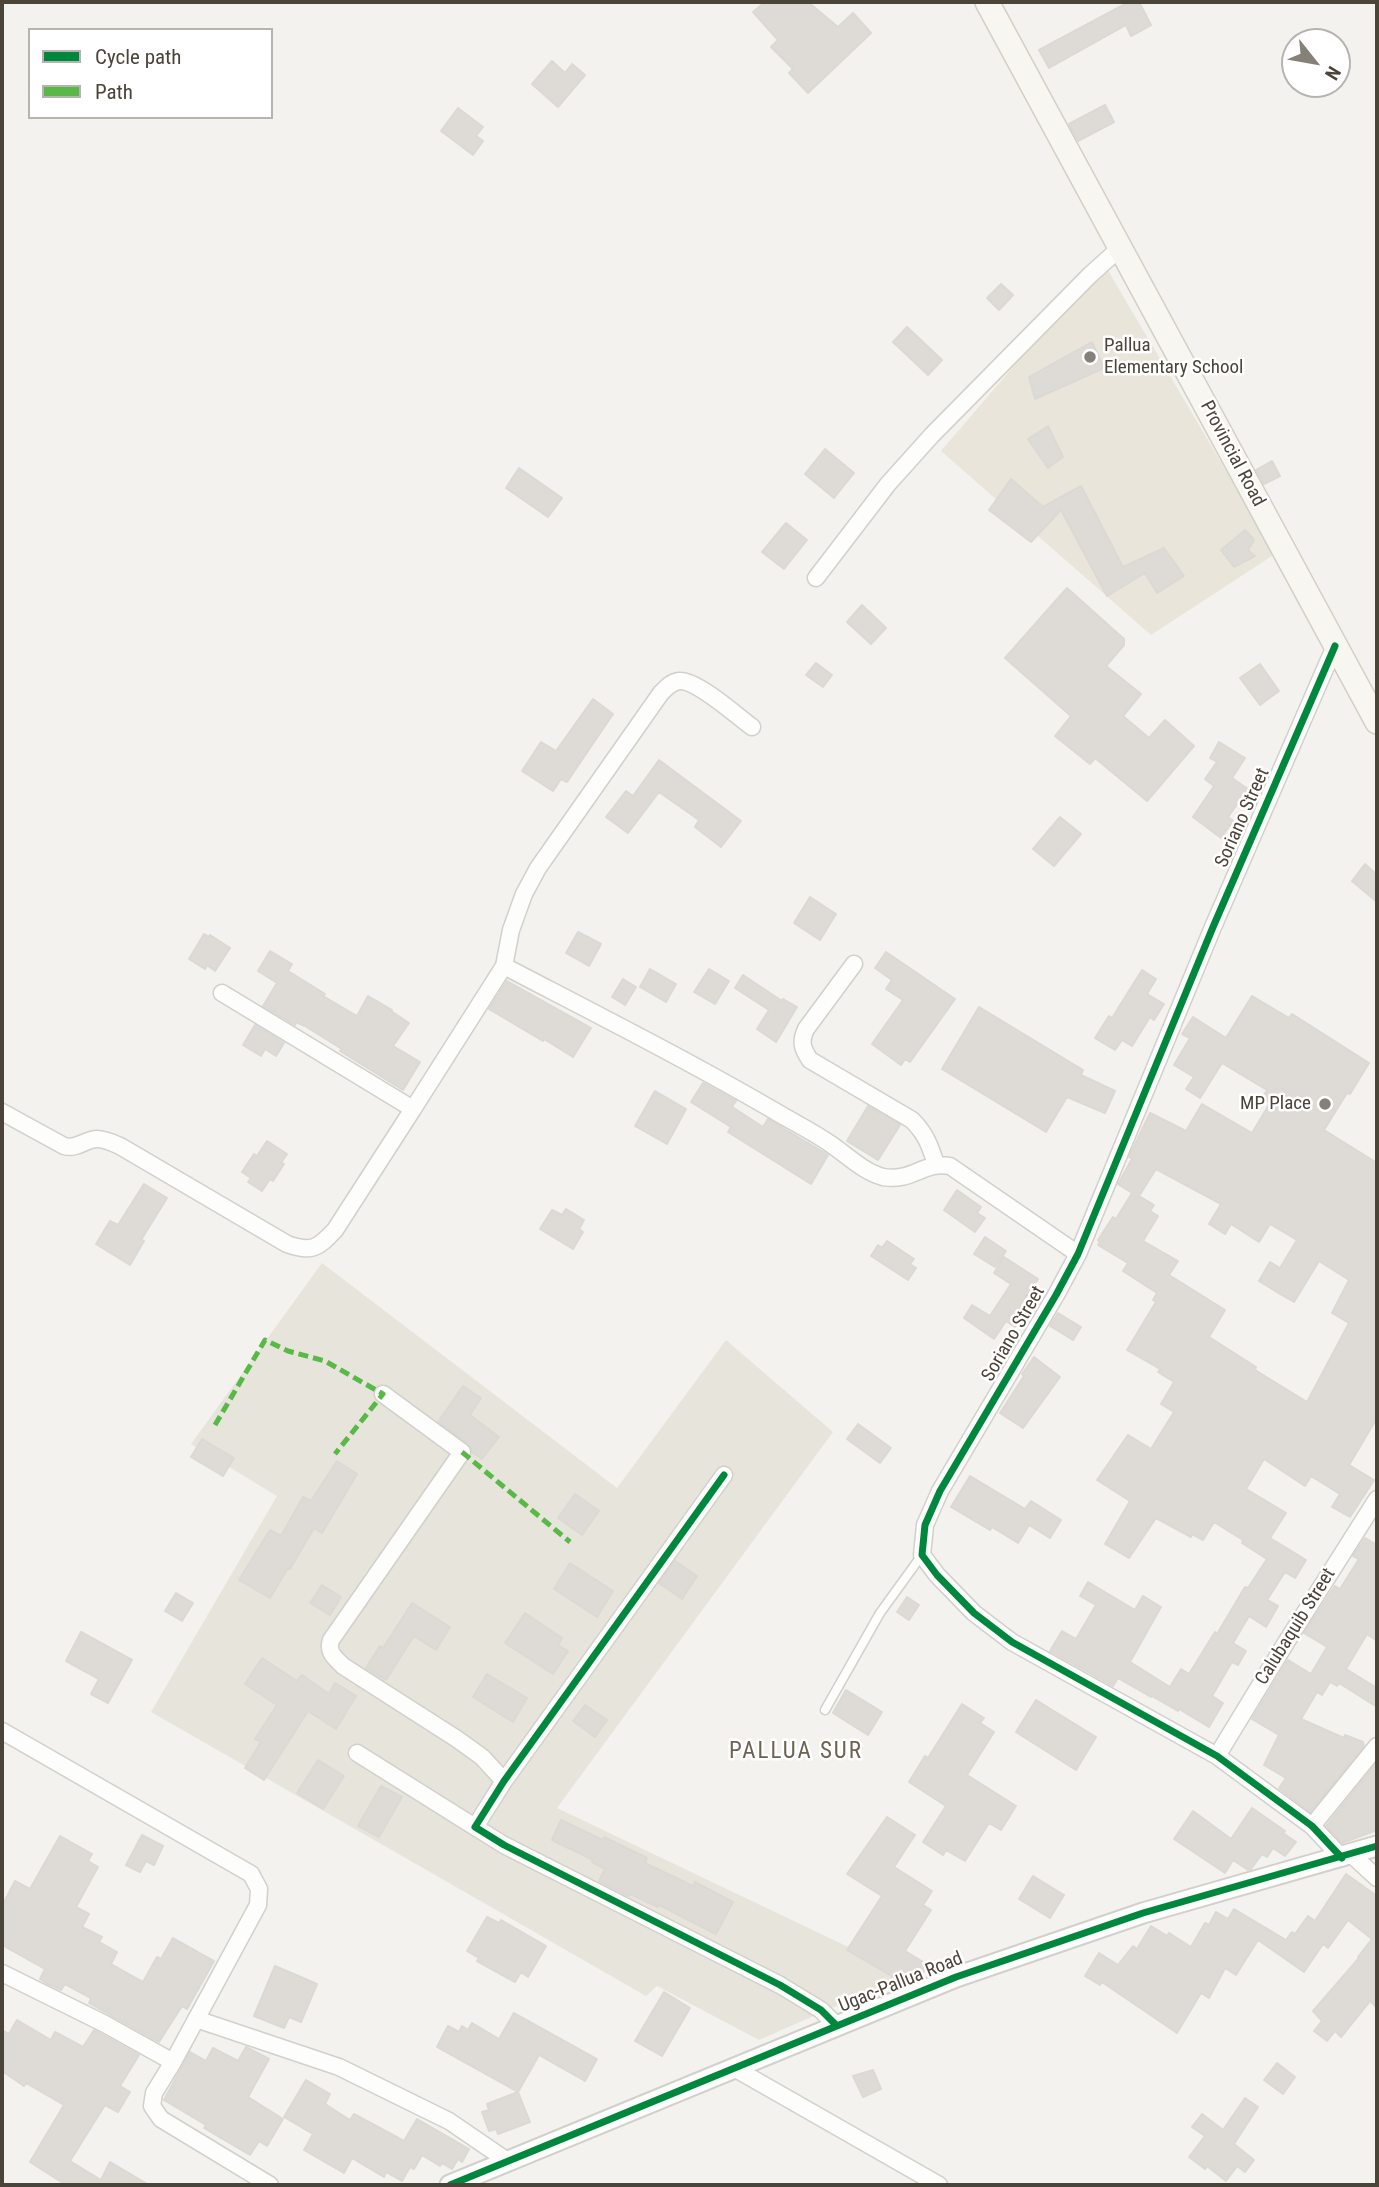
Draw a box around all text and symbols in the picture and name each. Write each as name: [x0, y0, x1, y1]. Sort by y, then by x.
legend: [28, 28, 273, 119]
north arrow: [1281, 28, 1351, 98]
text: Cycle path: [95, 45, 181, 69]
text: N: [1320, 62, 1346, 84]
text: Path: [95, 80, 133, 104]
place label: Pallua Elementary School: [1104, 335, 1243, 379]
marker: Pallua Elementary School: [1082, 349, 1098, 365]
street label: Provincial Road: [1195, 397, 1269, 511]
street label: Soriano Street: [1211, 765, 1275, 871]
place label: MP Place: [1240, 1093, 1311, 1115]
marker: MP Place: [1317, 1096, 1333, 1112]
street label: Soriano Street: [978, 1282, 1050, 1386]
street label: Calubaquib Street: [1251, 1564, 1341, 1690]
district label: PALLUA SUR: [730, 1738, 862, 1766]
street label: Ugac-Pallua Road: [836, 1948, 966, 2018]

